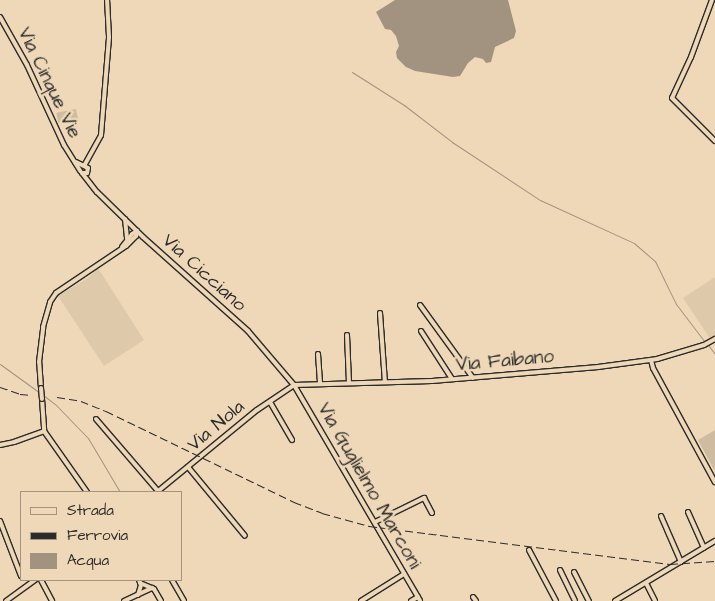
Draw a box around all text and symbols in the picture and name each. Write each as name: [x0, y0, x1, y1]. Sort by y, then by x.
street label: Via Cinque Vie: [12, 24, 86, 142]
street label: Via Cicciano: [157, 229, 251, 317]
street label: Via Faibano: [455, 345, 555, 377]
street label: Via Nola: [183, 396, 249, 456]
street label: Via Guglielmo Marconi: [312, 399, 426, 573]
legend: [20, 491, 182, 581]
text: Strada: [67, 500, 114, 521]
text: Ferrovia: [67, 525, 128, 546]
text: Acqua: [67, 550, 109, 571]

